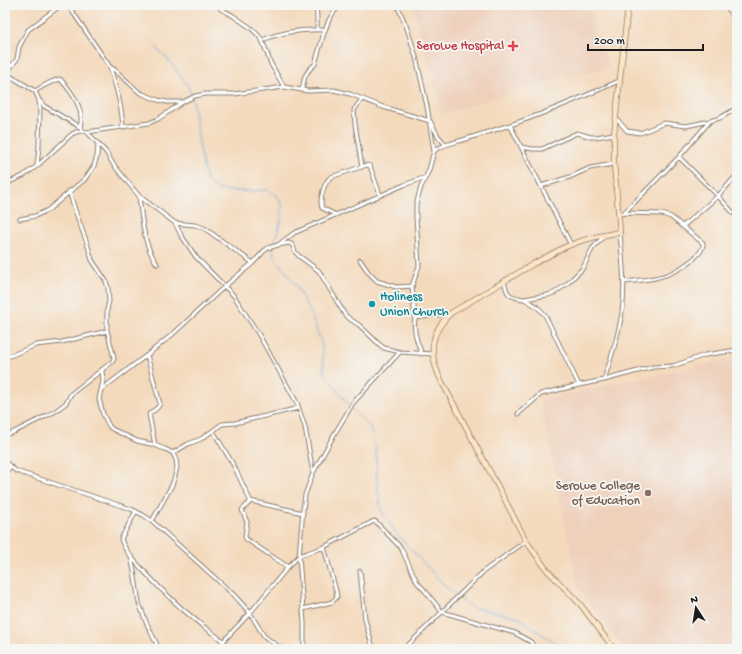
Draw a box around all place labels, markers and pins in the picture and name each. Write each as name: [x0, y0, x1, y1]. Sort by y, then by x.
place label: Serowe Hospital: [416, 39, 504, 54]
marker: Serowe Hospital: [507, 40, 519, 52]
place label: Holiness Union Church: [380, 290, 449, 320]
marker: Holiness Union Church: [367, 299, 377, 309]
place label: Serowe College of Education: [556, 479, 641, 509]
marker: Serowe College of Education: [643, 488, 653, 498]

